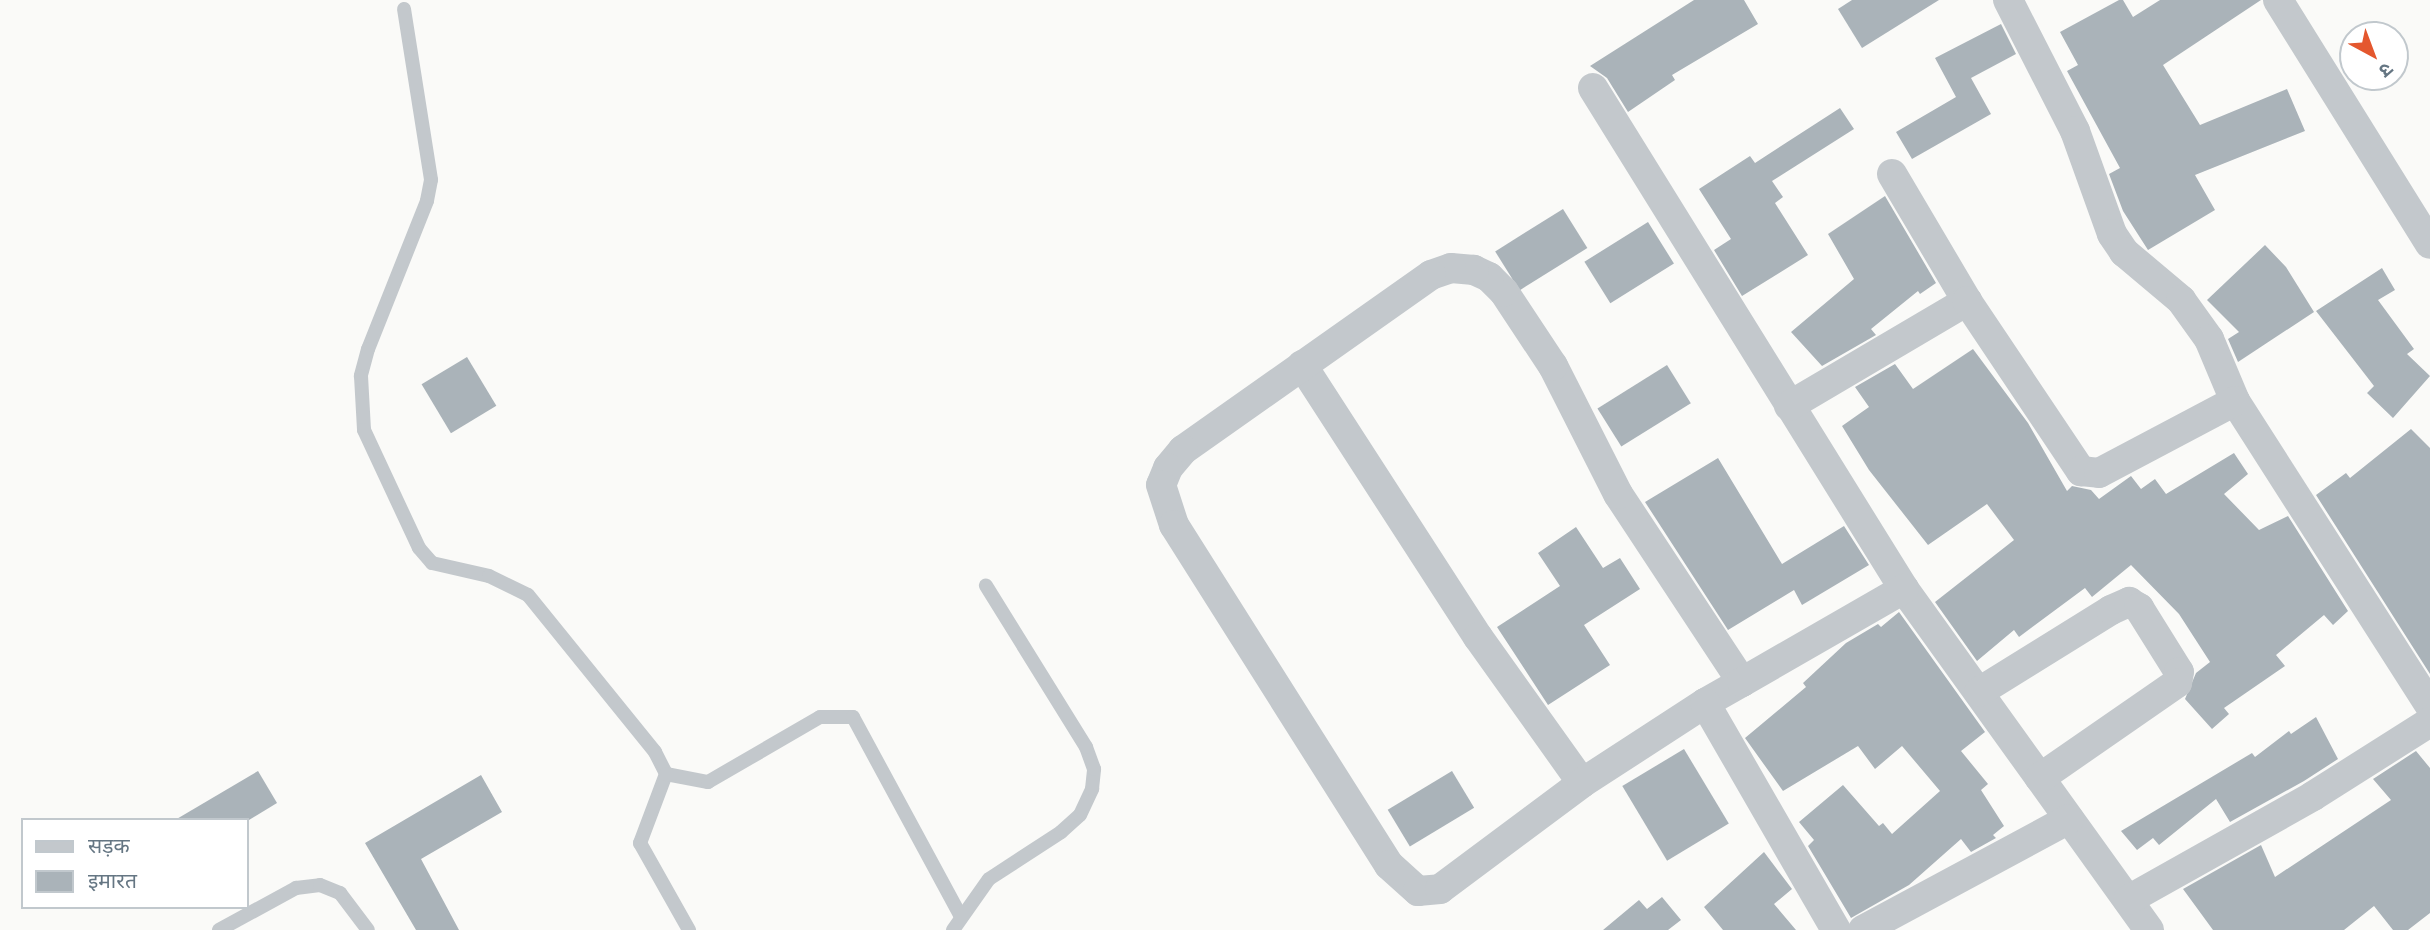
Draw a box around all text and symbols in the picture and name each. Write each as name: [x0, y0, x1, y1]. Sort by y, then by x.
north arrow: [2339, 21, 2409, 91]
text: उ: [2374, 57, 2399, 84]
legend: [21, 818, 248, 909]
text: सड़क: [88, 831, 130, 859]
text: इमारत: [88, 866, 137, 894]

